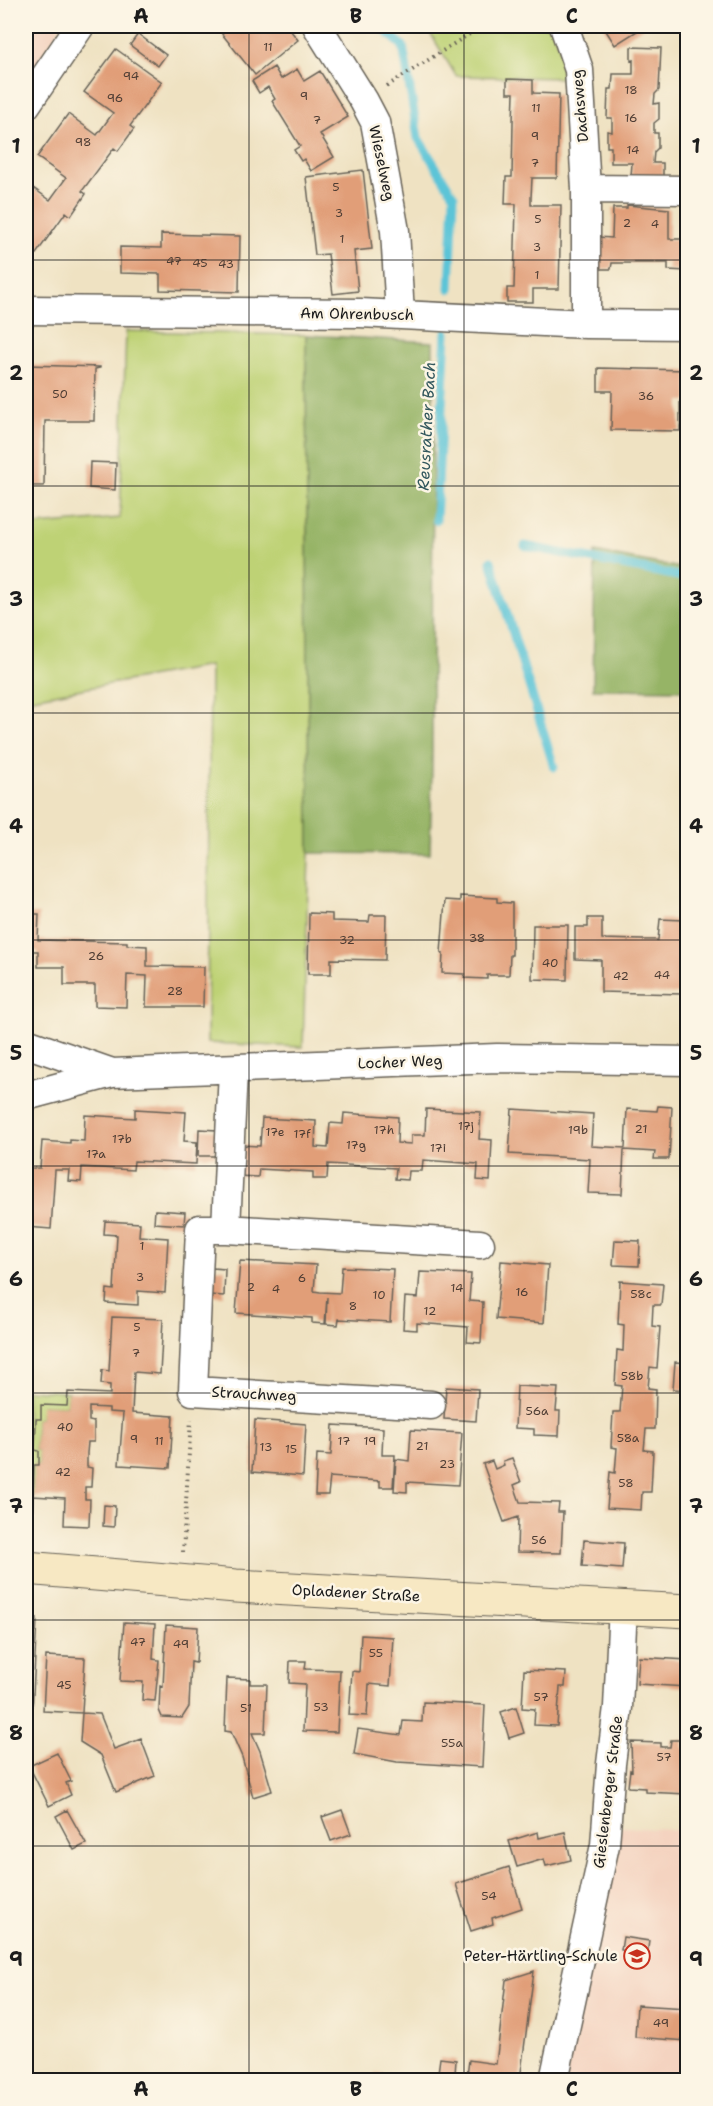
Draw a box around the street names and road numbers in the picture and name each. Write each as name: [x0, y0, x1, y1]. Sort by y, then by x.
street label: Dachsweg: [567, 69, 593, 143]
street label: Wieselweg: [364, 123, 400, 203]
street label: Am Ohrenbusch: [300, 303, 414, 325]
street label: Locher Weg: [357, 1051, 443, 1073]
street label: Strauchweg: [211, 1382, 297, 1406]
street label: Opladener Straße: [291, 1580, 421, 1606]
street label: Gieslenberger Straße: [589, 1714, 627, 1870]

